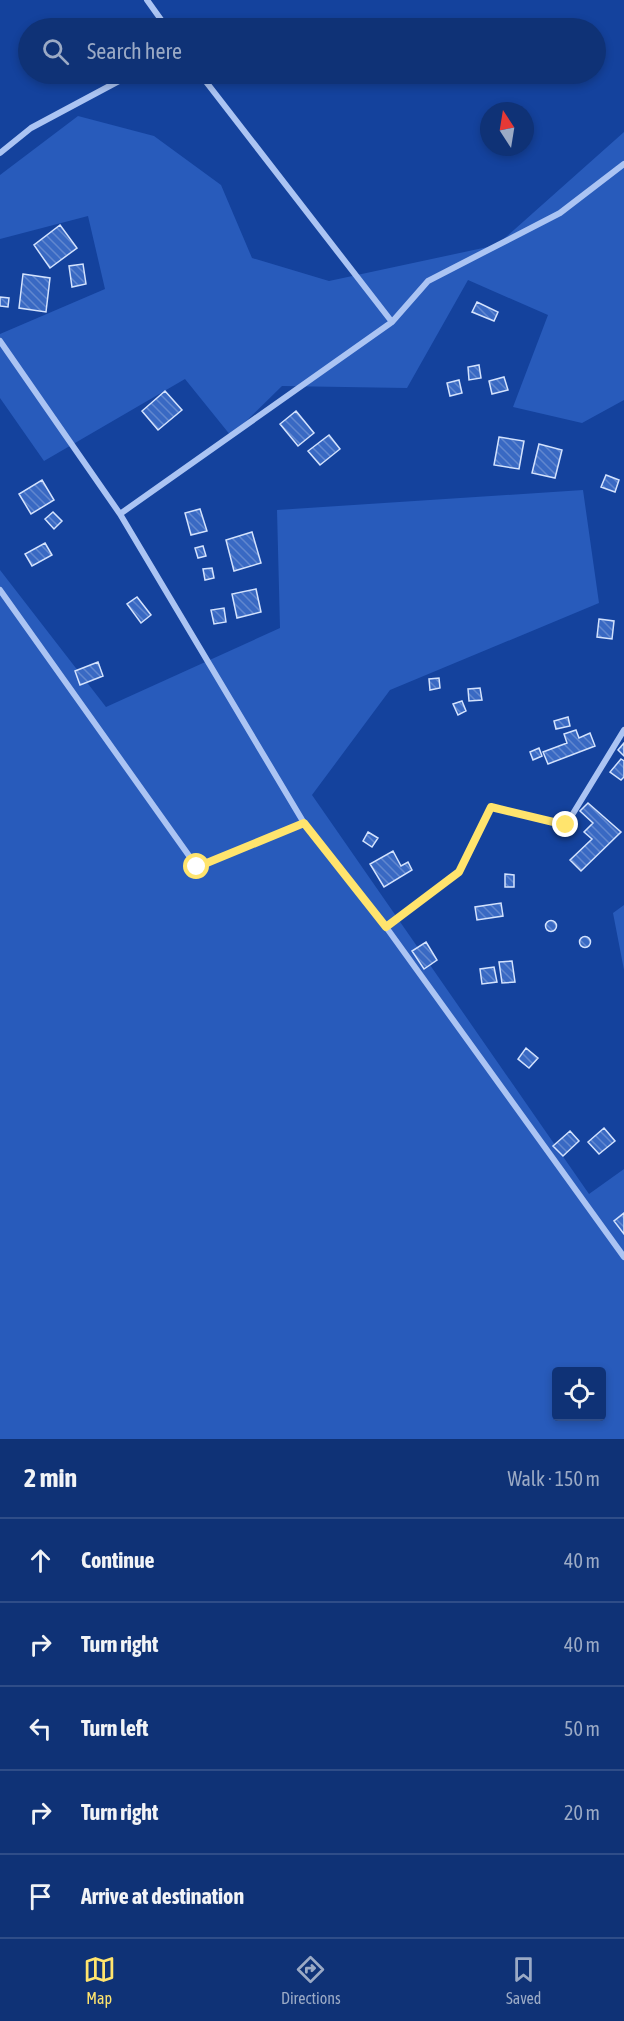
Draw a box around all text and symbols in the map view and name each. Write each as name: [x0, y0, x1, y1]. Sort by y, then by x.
search box: [18, 18, 606, 84]
icon: search: [39, 35, 72, 68]
text: Search here: [87, 38, 182, 64]
north arrow: [480, 102, 534, 156]
route end: [552, 811, 578, 837]
route start: [183, 853, 209, 879]
map controls: [552, 1367, 606, 1421]
button: locate: [552, 1367, 606, 1421]
text: 2 min: [24, 1463, 77, 1493]
text: Walk · 150 m: [508, 1467, 600, 1490]
icon: ahead: [24, 1544, 57, 1577]
text: Continue: [81, 1547, 155, 1573]
text: 40 m: [564, 1549, 600, 1572]
icon: right: [24, 1628, 57, 1661]
text: Turn right: [81, 1631, 158, 1657]
text: 40 m: [564, 1633, 600, 1656]
icon: left: [24, 1712, 57, 1745]
text: Turn left: [81, 1715, 148, 1741]
text: 50 m: [564, 1717, 600, 1740]
icon: right: [24, 1796, 57, 1829]
text: Turn right: [81, 1799, 158, 1825]
text: 20 m: [564, 1801, 600, 1824]
icon: arrive: [24, 1880, 57, 1913]
text: Arrive at destination: [81, 1883, 244, 1909]
tab: Map: [83, 1953, 116, 2007]
tab: Directions: [281, 1953, 341, 2007]
tab: Saved: [506, 1953, 541, 2007]

